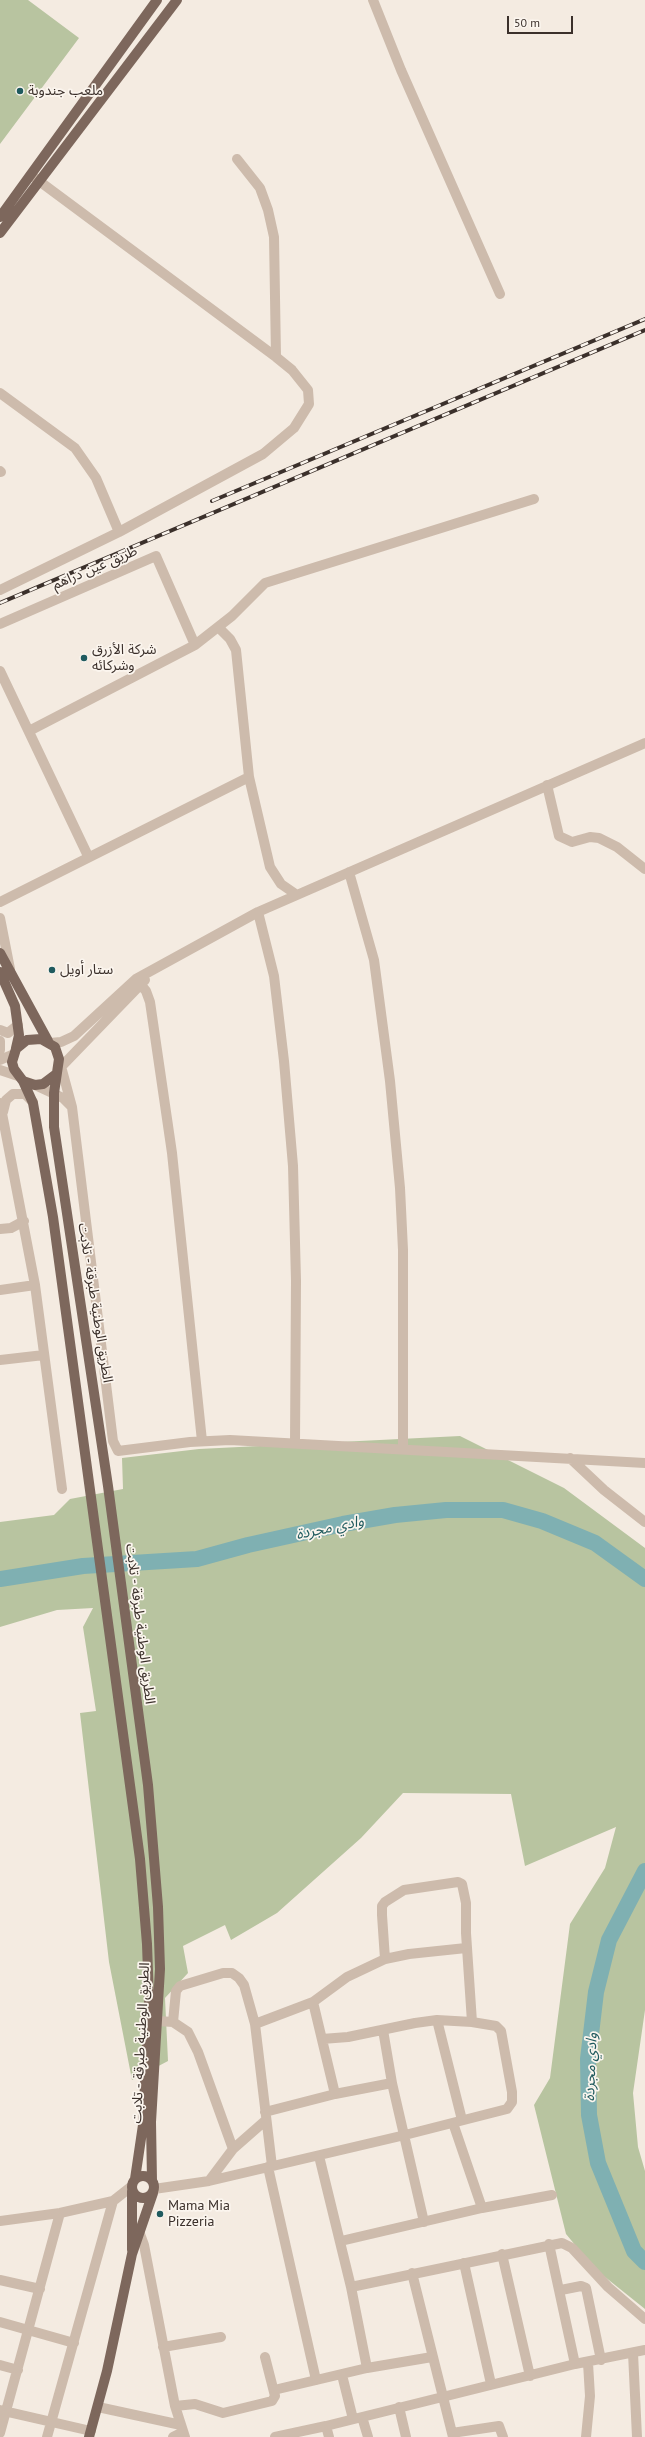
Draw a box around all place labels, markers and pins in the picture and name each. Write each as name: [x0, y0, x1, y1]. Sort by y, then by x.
place label: ملعب جندوبة: [28, 83, 103, 99]
marker: ملعب جندوبة: [15, 86, 25, 96]
place label: شركة الأزرق وشركائه: [92, 642, 156, 674]
marker: شركة الأزرق وشركائه: [79, 653, 89, 663]
place label: ستار أويل: [60, 962, 113, 978]
marker: ستار أويل: [47, 965, 57, 975]
place label: Mama Mia Pizzeria: [168, 2198, 230, 2230]
marker: Mama Mia Pizzeria: [155, 2209, 165, 2219]

